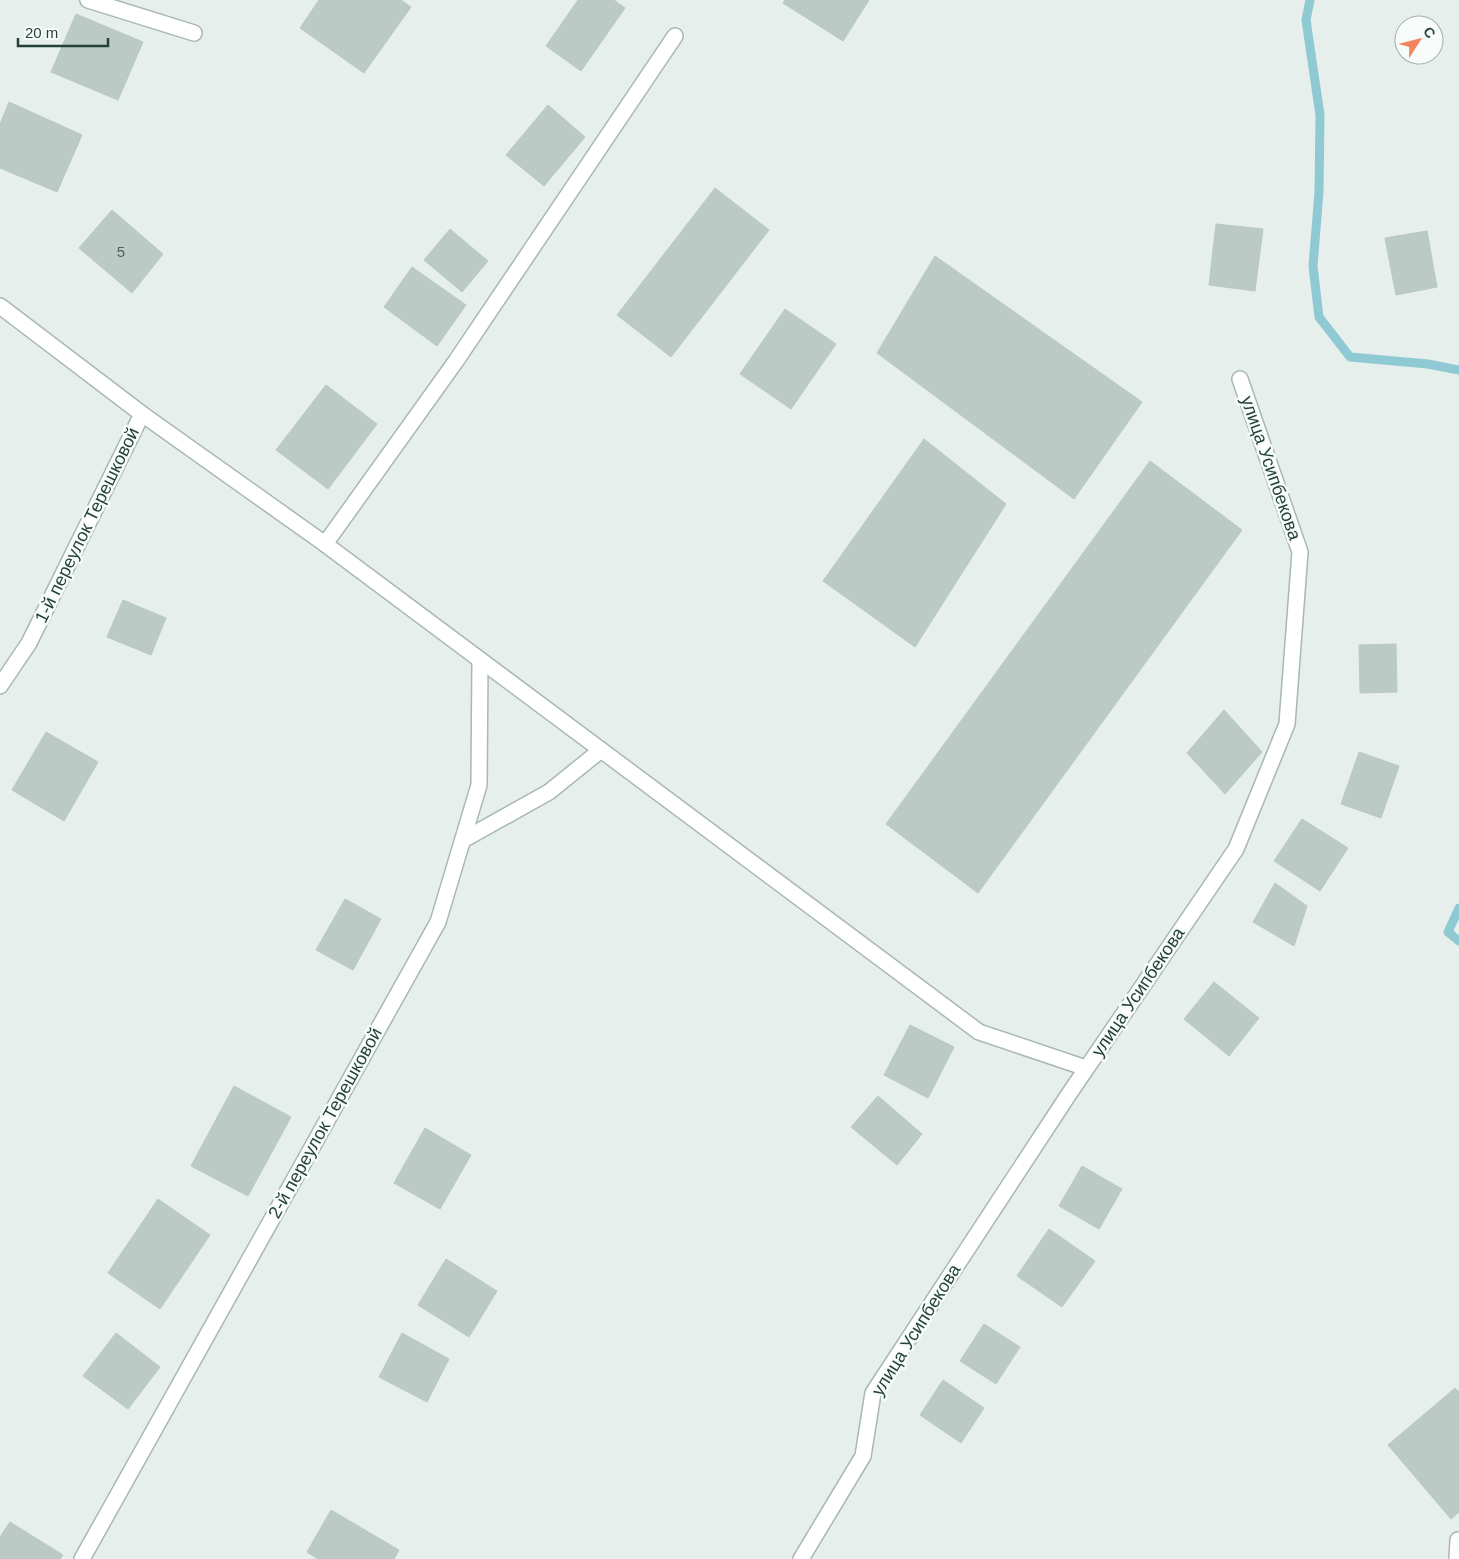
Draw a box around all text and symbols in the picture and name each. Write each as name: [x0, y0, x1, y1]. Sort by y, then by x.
scale bar: [18, 15, 108, 47]
north arrow: [1394, 15, 1444, 65]
text: 20 m: [25, 24, 58, 41]
text: С: [1420, 24, 1439, 41]
house number: 5: [117, 243, 125, 260]
street label: улица Усипбекова: [1237, 393, 1305, 544]
street label: 1-й переулок Терешковой: [31, 424, 143, 626]
street label: улица Усипбекова: [1087, 923, 1189, 1060]
street label: 2-й переулок Терешковой: [264, 1024, 386, 1222]
street label: улица Усипбекова: [867, 1260, 965, 1399]

